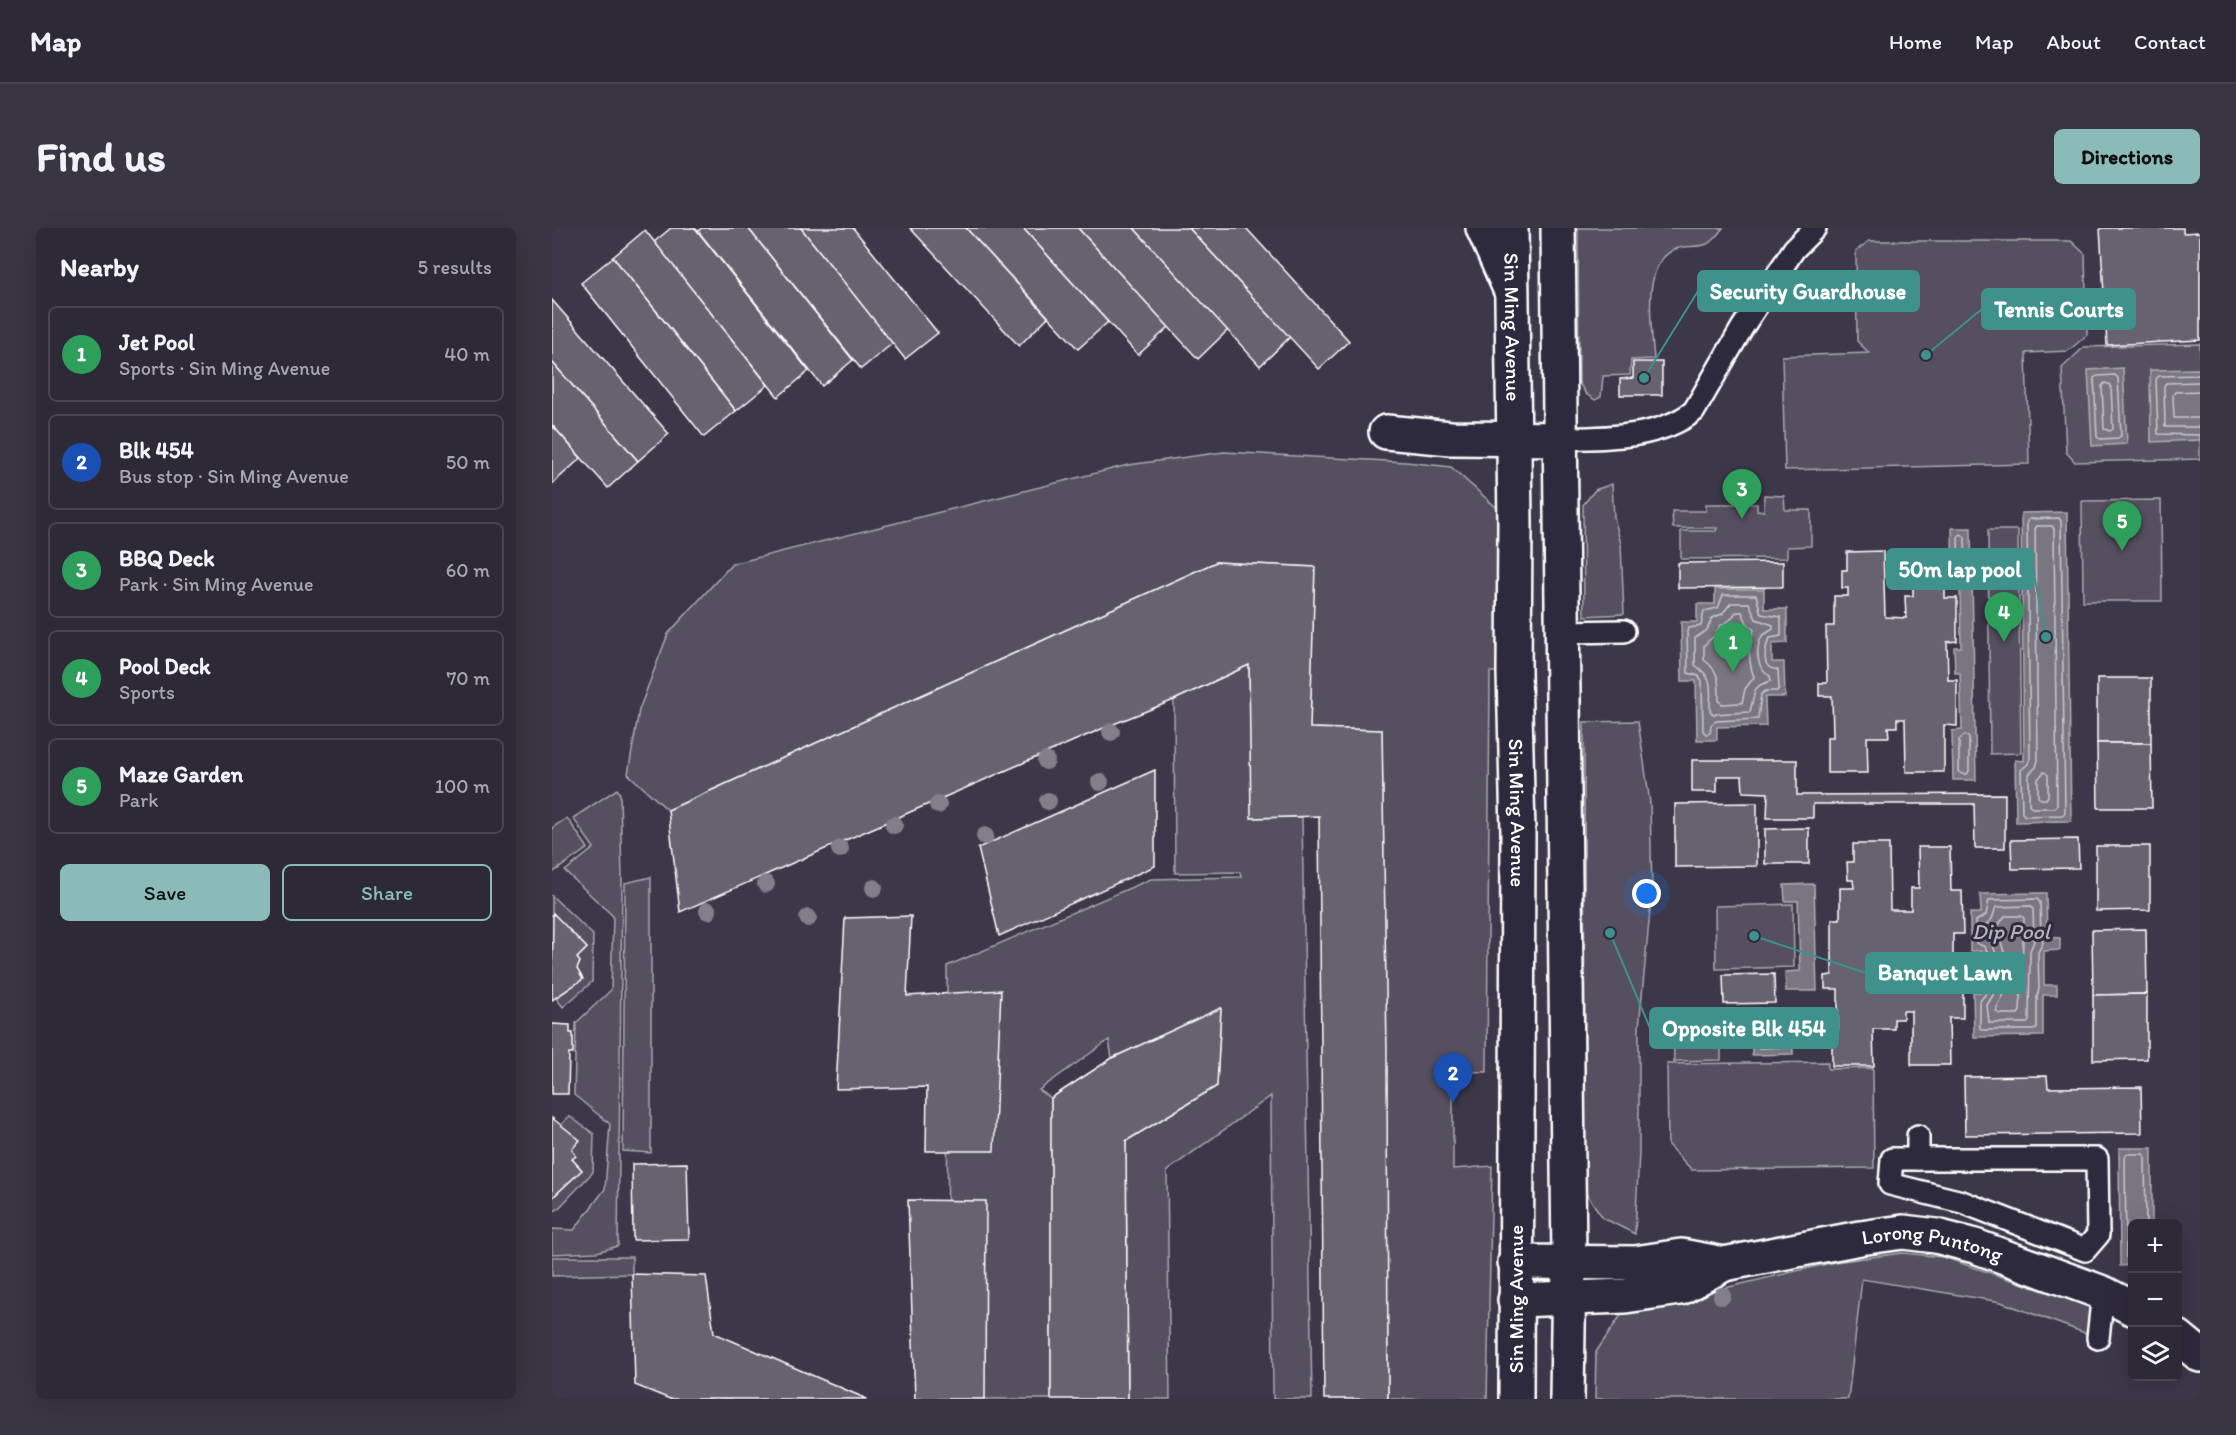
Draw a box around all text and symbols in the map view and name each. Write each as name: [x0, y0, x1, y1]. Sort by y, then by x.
text: Map: [30, 24, 81, 58]
text: Home: [1889, 29, 1942, 54]
text: Map: [1975, 29, 2014, 54]
text: About: [2047, 29, 2101, 54]
text: Contact: [2134, 29, 2206, 54]
button: Directions: [2054, 129, 2200, 184]
text: Find us: [36, 131, 166, 182]
text: Nearby: [60, 251, 139, 283]
street label: Sin Ming Avenue: [1499, 252, 1526, 402]
text: 5 results: [418, 255, 492, 279]
callout: Security Guardhouse: [1698, 271, 1919, 311]
text: Security Guardhouse: [1710, 278, 1906, 305]
callout: Tennis Courts: [1982, 289, 2135, 329]
text: Tennis Courts: [1993, 296, 2124, 323]
text: Jet Pool: [119, 329, 195, 356]
text: 1: [77, 342, 86, 366]
text: 40 m: [444, 342, 490, 366]
text: Sports · Sin Ming Avenue: [119, 356, 330, 380]
text: Blk 454: [119, 437, 194, 464]
text: 2: [76, 450, 87, 474]
text: 50 m: [446, 450, 490, 474]
text: Bus stop · Sin Ming Avenue: [119, 464, 349, 488]
pin: 3: [1722, 470, 1762, 519]
pin: 5: [2102, 502, 2142, 551]
text: BBQ Deck: [119, 545, 215, 572]
callout: 50m lap pool: [1887, 549, 2033, 589]
text: 50m lap pool: [1898, 556, 2022, 583]
text: 3: [76, 558, 87, 582]
text: 60 m: [446, 558, 490, 582]
text: Park · Sin Ming Avenue: [119, 572, 314, 596]
pin: 4: [1984, 592, 2024, 642]
pin: 1: [1714, 622, 1752, 672]
text: Pool Deck: [119, 653, 210, 680]
text: 4: [75, 666, 88, 690]
text: 70 m: [446, 666, 490, 690]
text: Sports: [119, 680, 175, 704]
street label: Sin Ming Avenue: [1504, 738, 1531, 887]
text: Maze Garden: [119, 761, 243, 788]
text: 5: [76, 774, 87, 798]
text: 100 m: [435, 774, 490, 798]
text: Park: [119, 788, 158, 812]
button: Save: [60, 864, 270, 921]
button: Share: [282, 864, 492, 921]
your location: [1632, 879, 1661, 908]
water label: Dip Pool: [1972, 918, 2052, 945]
callout: Banquet Lawn: [1866, 953, 2025, 993]
text: Banquet Lawn: [1878, 959, 2013, 986]
callout: Opposite Blk 454: [1650, 1008, 1838, 1048]
text: Opposite Blk 454: [1662, 1015, 1827, 1042]
pin: 2: [1434, 1054, 1472, 1103]
street label: Lorong Puntong: [1860, 1219, 2007, 1267]
map controls: [2128, 1219, 2182, 1381]
button: +: [2128, 1219, 2182, 1273]
street label: Sin Ming Avenue: [1503, 1225, 1528, 1373]
button: −: [2128, 1273, 2182, 1327]
button: layers: [2128, 1327, 2182, 1381]

